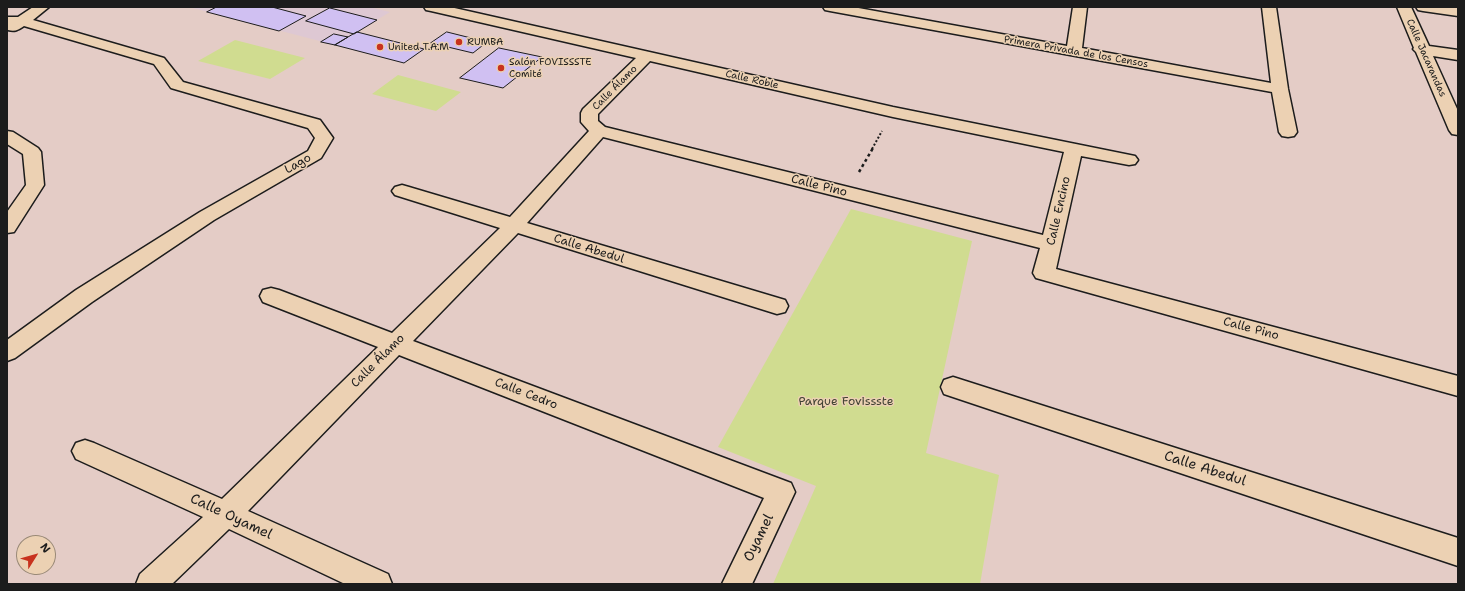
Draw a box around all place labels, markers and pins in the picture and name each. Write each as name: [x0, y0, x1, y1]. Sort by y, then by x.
place label: RUMBA: [467, 36, 503, 48]
marker: RUMBA: [454, 37, 464, 47]
place label: United T.A.M: [388, 41, 449, 53]
marker: United T.A.M: [375, 42, 385, 52]
place label: Salón FOVISSSTE Comité: [509, 56, 592, 80]
marker: Salón FOVISSSTE Comité: [496, 63, 506, 73]

